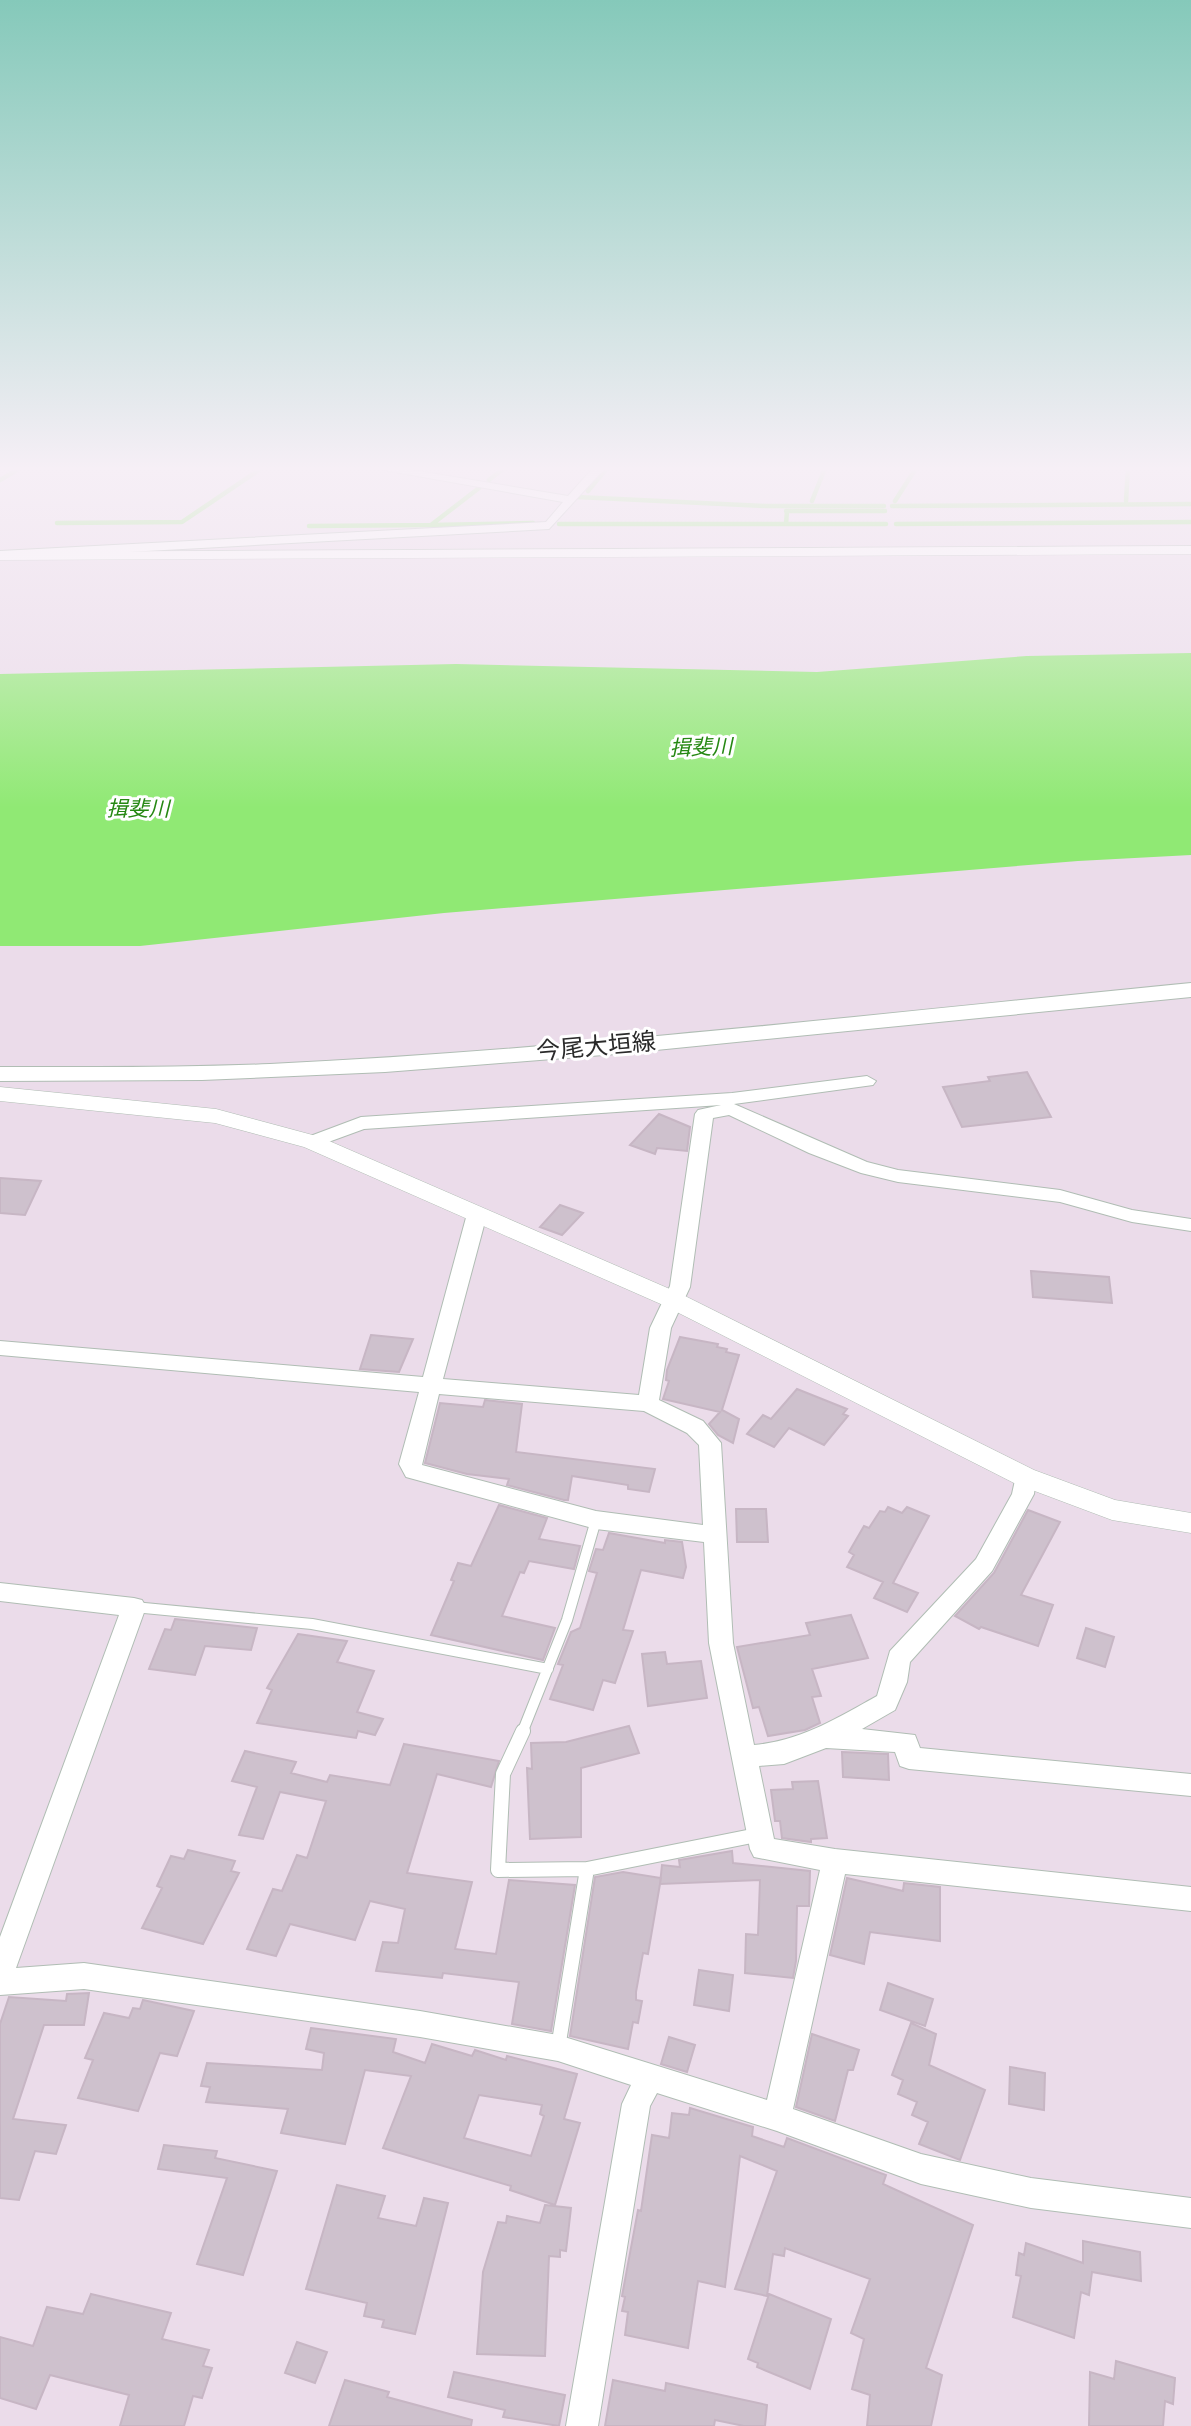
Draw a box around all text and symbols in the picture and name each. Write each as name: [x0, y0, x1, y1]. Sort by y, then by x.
water label: 揖斐川: [669, 733, 735, 761]
water label: 揖斐川: [107, 796, 171, 821]
street label: 今尾大垣線: [535, 1026, 657, 1066]

